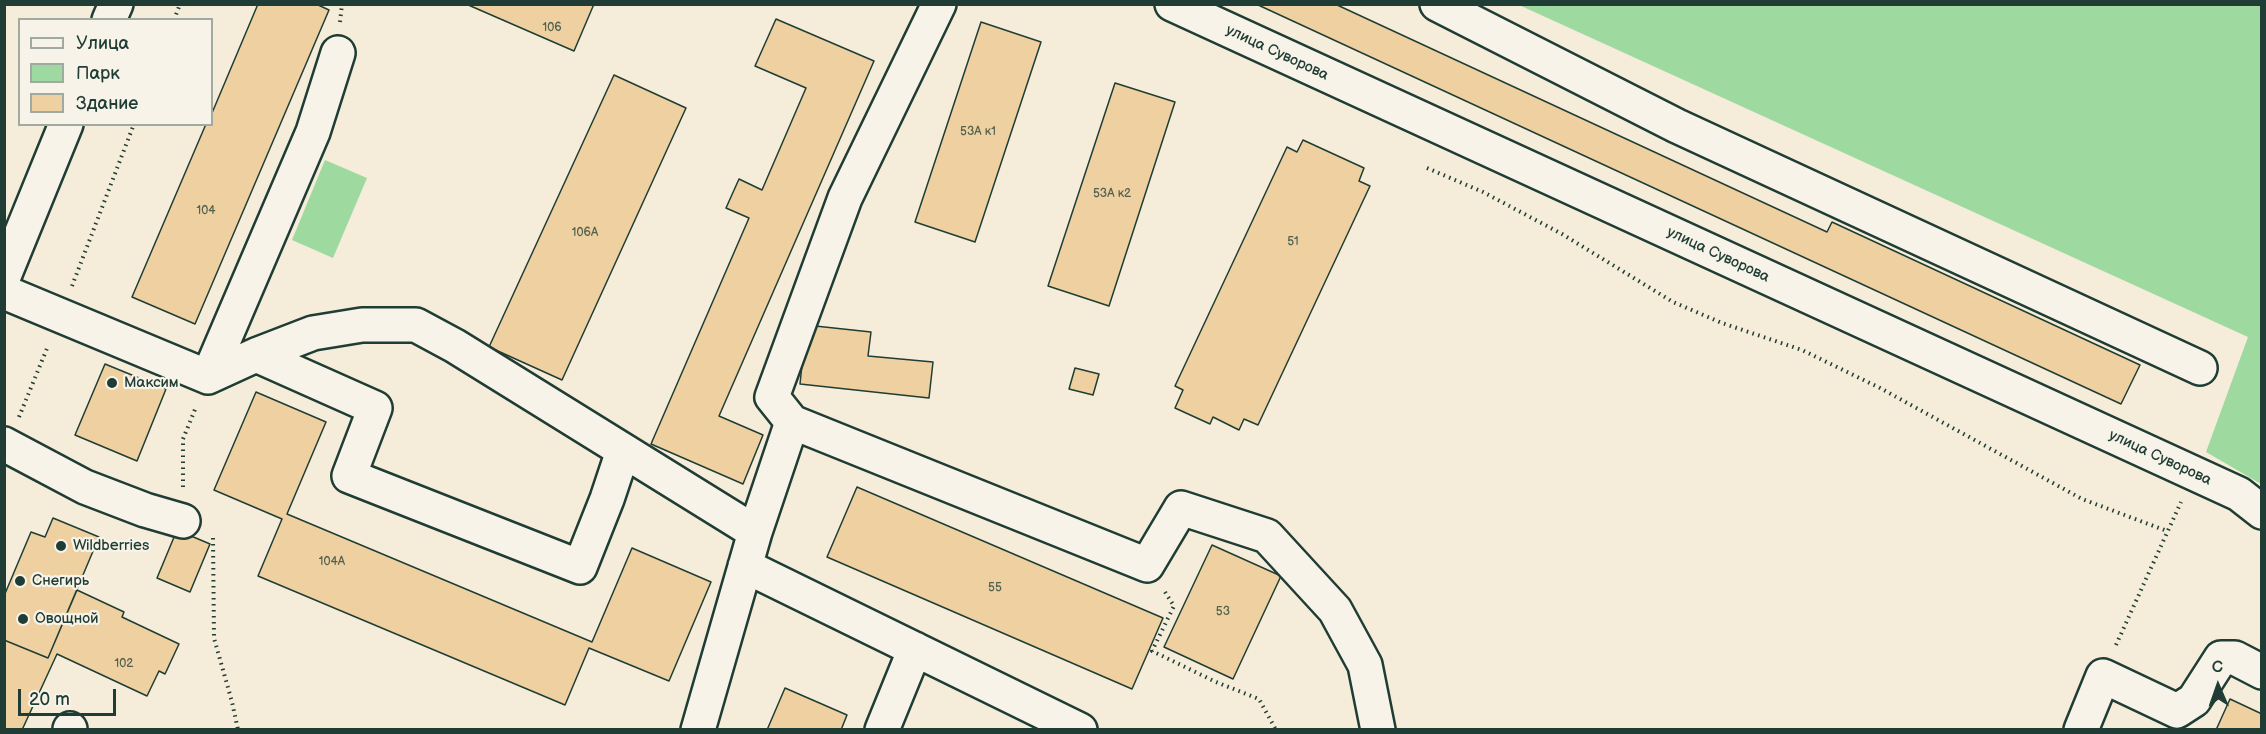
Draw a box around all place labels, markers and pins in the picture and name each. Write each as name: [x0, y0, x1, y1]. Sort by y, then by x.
place label: Максим: [124, 374, 179, 392]
marker: Максим: [105, 376, 119, 390]
place label: Wildberries: [73, 537, 149, 555]
marker: Wildberries: [54, 539, 68, 553]
place label: Снегирь: [32, 572, 89, 590]
marker: Снегирь: [13, 574, 27, 588]
place label: Овощной: [35, 610, 99, 628]
marker: Овощной: [16, 612, 30, 626]

